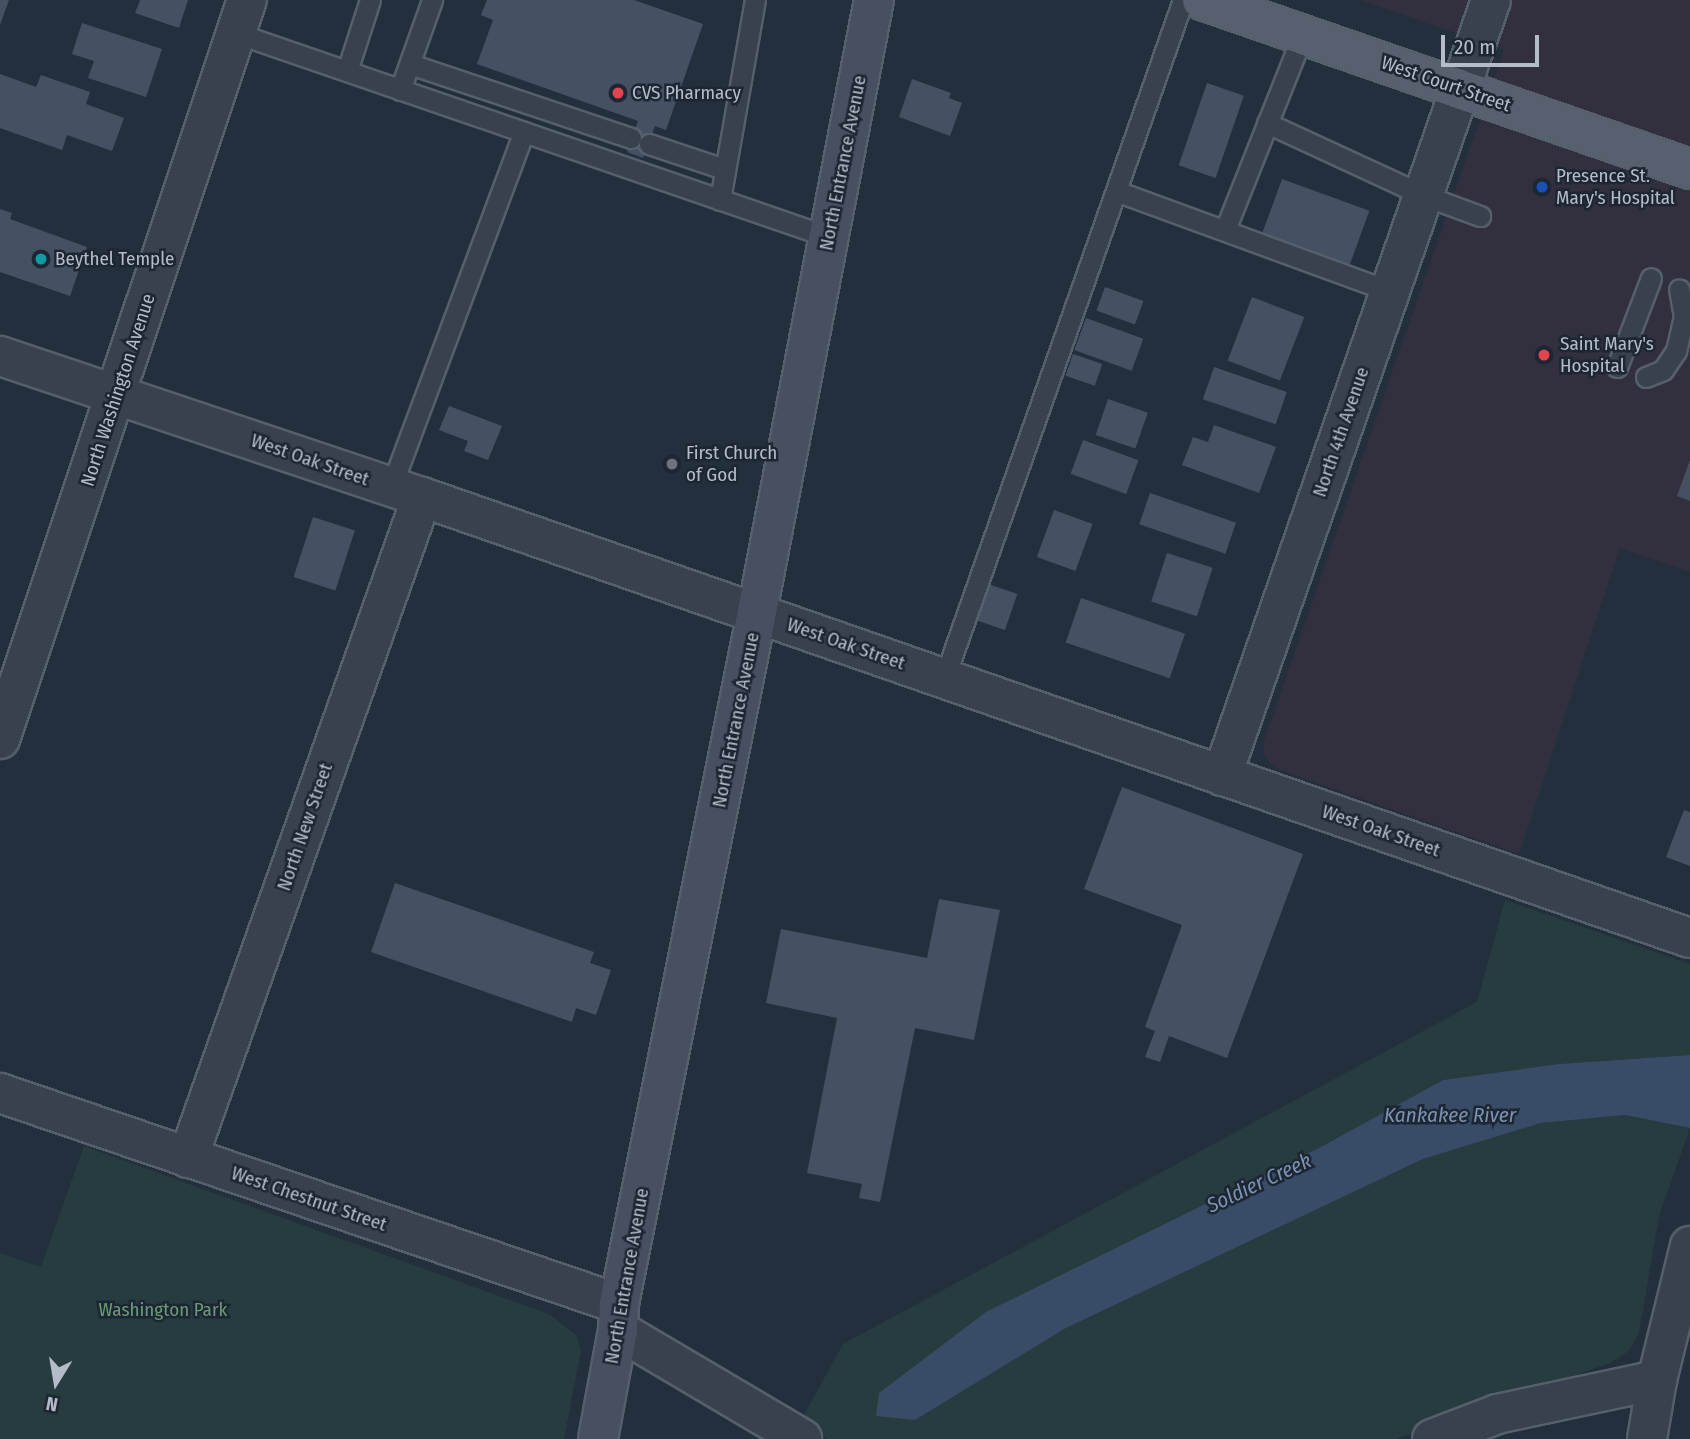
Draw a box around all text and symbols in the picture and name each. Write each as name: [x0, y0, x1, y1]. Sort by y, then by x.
scale bar: [1445, 21, 1543, 65]
text: 20 m: [1454, 34, 1495, 60]
street label: West Court Street: [1378, 51, 1514, 117]
street label: North Entrance Avenue: [815, 74, 871, 252]
place label: CVS Pharmacy: [632, 82, 741, 104]
marker: CVS Pharmacy: [610, 85, 626, 101]
place label: Presence St. Mary's Hospital: [1556, 165, 1675, 209]
marker: Presence St. Mary's Hospital: [1534, 179, 1550, 195]
place label: Beythel Temple: [55, 248, 174, 270]
marker: Beythel Temple: [33, 251, 49, 267]
street label: North Washington Avenue: [76, 291, 160, 489]
place label: Saint Mary's Hospital: [1560, 333, 1654, 377]
marker: Saint Mary's Hospital: [1534, 345, 1554, 365]
street label: North 4th Avenue: [1308, 364, 1374, 500]
street label: West Oak Street: [248, 429, 372, 491]
place label: First Church of God: [686, 442, 777, 486]
marker: First Church of God: [664, 456, 680, 472]
street label: West Oak Street: [784, 613, 908, 675]
street label: North Entrance Avenue: [708, 631, 764, 809]
street label: North New Street: [273, 760, 337, 894]
street label: West Oak Street: [1319, 800, 1443, 862]
water label: Kankakee River: [1384, 1102, 1516, 1128]
water label: Soldier Creek: [1203, 1148, 1315, 1218]
street label: West Chestnut Street: [228, 1162, 390, 1236]
street label: North Entrance Avenue: [600, 1186, 654, 1366]
park label: Washington Park: [99, 1299, 227, 1321]
north arrow: [21, 1348, 91, 1418]
text: N: [44, 1392, 60, 1416]

